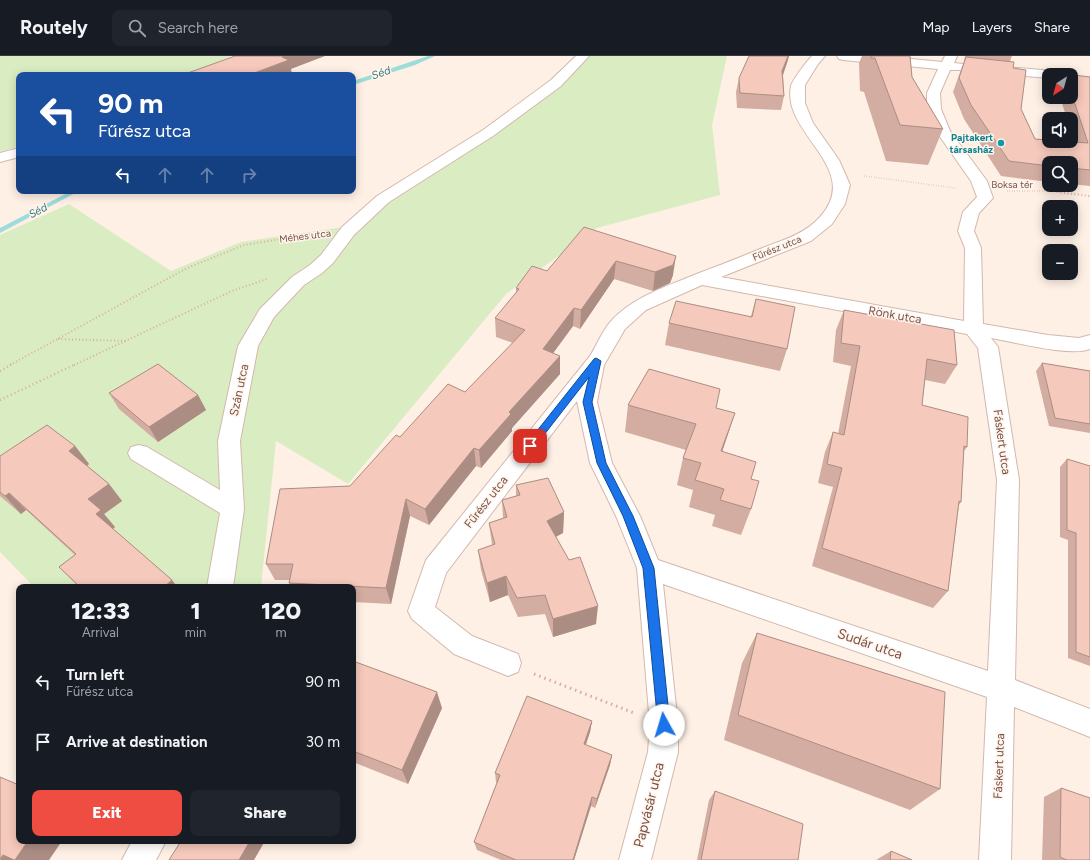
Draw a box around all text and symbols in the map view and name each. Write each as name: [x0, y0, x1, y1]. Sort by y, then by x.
search box: [112, 10, 392, 46]
text: Routely: [20, 16, 88, 39]
icon: search: [126, 17, 148, 39]
text: Search here: [158, 19, 238, 37]
text: Map: [922, 19, 950, 36]
text: Layers: [972, 19, 1012, 36]
text: Share: [1034, 19, 1070, 36]
water label: Séd: [370, 64, 393, 82]
north arrow: [1042, 68, 1078, 104]
map controls: [1042, 68, 1078, 280]
text: 90 m: [98, 86, 163, 120]
icon: left: [32, 88, 84, 140]
button: sound: [1042, 112, 1078, 148]
text: Fűrész utca: [98, 120, 191, 142]
place label: Pajtakert társasház: [950, 131, 993, 156]
marker: Pajtakert társasház: [996, 138, 1006, 148]
button: search: [1042, 156, 1078, 192]
icon: left: [112, 164, 134, 186]
icon: ahead: [154, 164, 176, 186]
icon: ahead: [196, 164, 218, 186]
icon: right: [238, 164, 260, 186]
street label: Boksa tér: [991, 178, 1033, 191]
water label: Séd: [26, 200, 50, 221]
button: +: [1042, 200, 1078, 236]
street label: Méhes utca: [278, 226, 332, 246]
street label: Fűrész utca: [751, 232, 803, 264]
button: −: [1042, 244, 1078, 280]
street label: Rönk utca: [867, 303, 923, 327]
street label: Szán utca: [227, 363, 251, 417]
street label: Fáskert utca: [990, 408, 1014, 476]
pin: [513, 429, 547, 463]
icon: arrive: [519, 435, 541, 457]
street label: Fűrész utca: [461, 473, 511, 531]
text: 12:33: [71, 596, 130, 625]
text: 1: [190, 596, 201, 625]
text: 120: [261, 596, 301, 625]
text: Arrival: [82, 625, 119, 640]
text: min: [185, 625, 206, 640]
text: m: [276, 625, 287, 640]
street label: Sudár utca: [835, 625, 905, 663]
text: Turn left: [66, 666, 124, 684]
icon: left: [32, 671, 54, 693]
text: 90 m: [305, 673, 340, 691]
text: Fűrész utca: [66, 684, 133, 699]
position arrow: [643, 704, 685, 746]
icon: arrive: [32, 731, 54, 753]
text: Arrive at destination: [66, 733, 207, 751]
text: 30 m: [306, 733, 340, 751]
street label: Fáskert utca: [991, 733, 1007, 799]
street label: Papvásár utca: [630, 761, 668, 849]
button: Exit: [32, 790, 182, 836]
button: Share: [190, 790, 340, 836]

